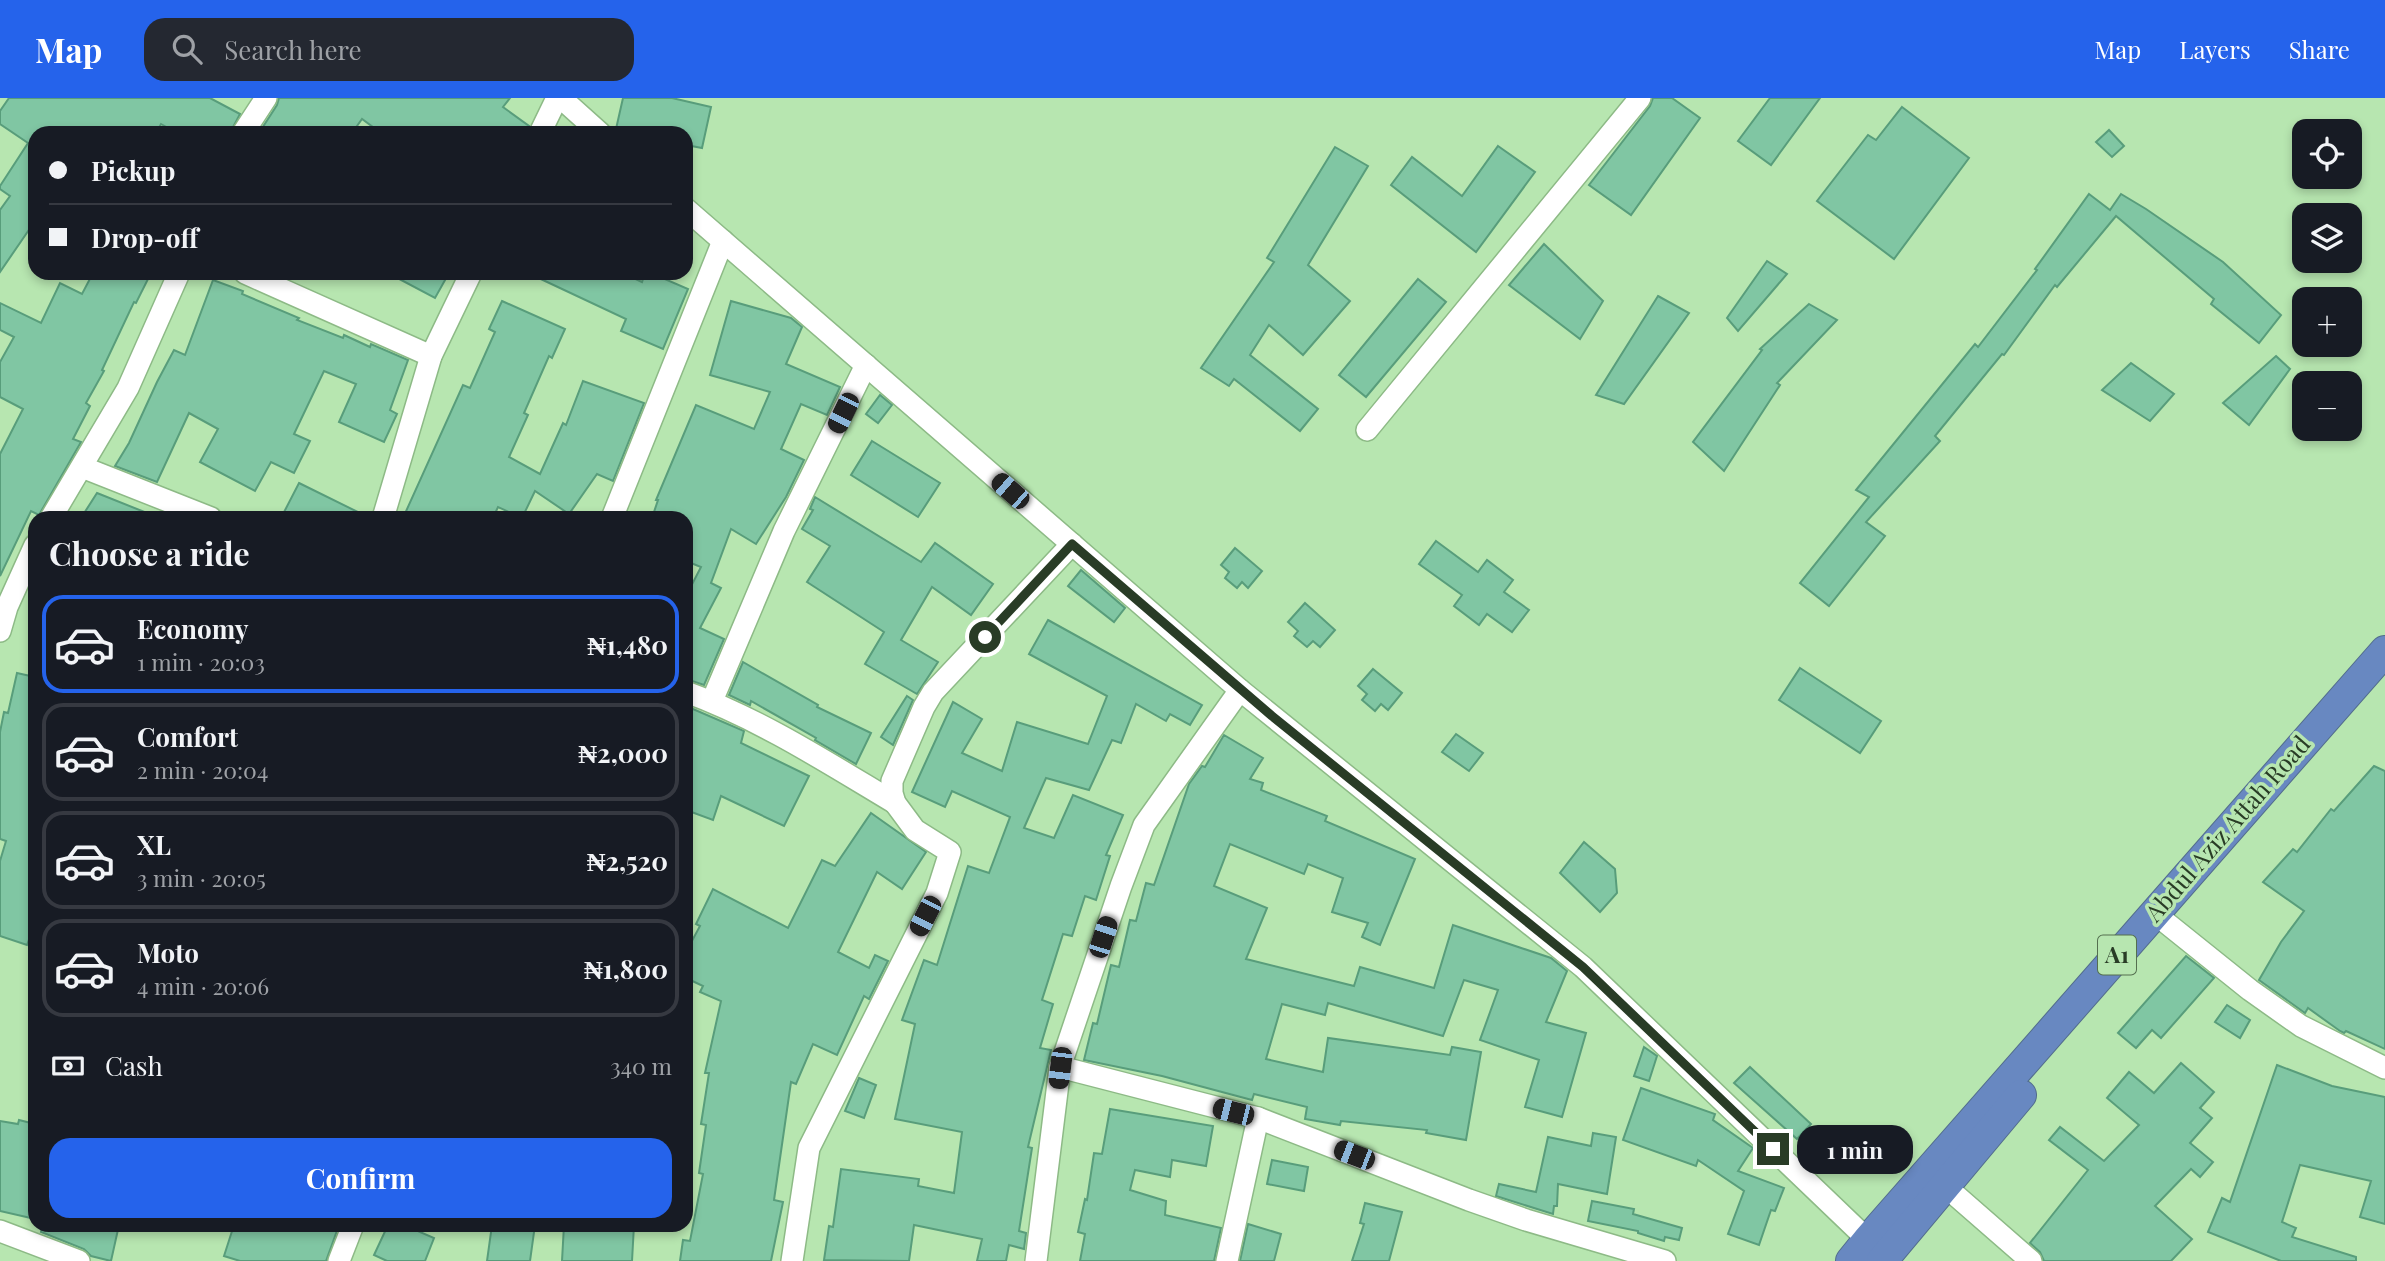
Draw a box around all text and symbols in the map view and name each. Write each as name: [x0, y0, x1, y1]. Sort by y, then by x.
search box: [144, 18, 634, 81]
text: Map: [35, 27, 102, 71]
icon: search: [168, 30, 206, 68]
text: Search here: [224, 32, 362, 67]
text: Map: [2095, 33, 2141, 65]
text: Layers: [2179, 33, 2251, 65]
text: Share: [2289, 33, 2350, 65]
map controls: [2292, 119, 2362, 441]
button: locate: [2292, 119, 2362, 189]
text: Pickup: [91, 153, 175, 188]
button: layers: [2292, 203, 2362, 273]
text: Drop-off: [91, 220, 198, 255]
button: +: [2292, 287, 2362, 357]
button: −: [2292, 371, 2362, 441]
car: [825, 390, 862, 436]
car: [988, 469, 1033, 513]
text: Choose a ride: [49, 531, 250, 574]
text: Economy: [137, 611, 248, 646]
icon: car: [53, 613, 116, 676]
route start: [969, 621, 1001, 653]
text: ₦1,480: [587, 627, 668, 662]
text: 1 min · 20:03: [137, 646, 265, 677]
text: Comfort: [137, 719, 238, 754]
icon: car: [53, 721, 116, 784]
street label: Abdul Aziz Attah Road: [2136, 728, 2316, 928]
text: ₦2,000: [578, 735, 668, 770]
text: 2 min · 20:04: [137, 754, 268, 785]
text: XL: [137, 827, 171, 862]
icon: car: [53, 829, 116, 892]
text: ₦2,520: [587, 843, 668, 878]
text: 3 min · 20:05: [137, 862, 266, 893]
car: [907, 893, 944, 939]
car: [1087, 914, 1120, 960]
text: Moto: [137, 935, 199, 970]
road number: A1: [2098, 936, 2136, 974]
icon: car: [53, 937, 116, 1000]
text: ₦1,800: [584, 951, 668, 986]
text: 4 min · 20:06: [137, 970, 269, 1001]
car: [1048, 1046, 1073, 1090]
icon: cash: [49, 1047, 87, 1085]
text: Cash: [105, 1048, 163, 1083]
text: 340 m: [610, 1050, 672, 1081]
car: [1211, 1097, 1256, 1127]
callout: 1 min: [1798, 1124, 1913, 1174]
route end: [1757, 1133, 1789, 1165]
text: 1 min: [1827, 1134, 1883, 1165]
button: Confirm: [49, 1138, 672, 1218]
car: [1331, 1138, 1378, 1172]

